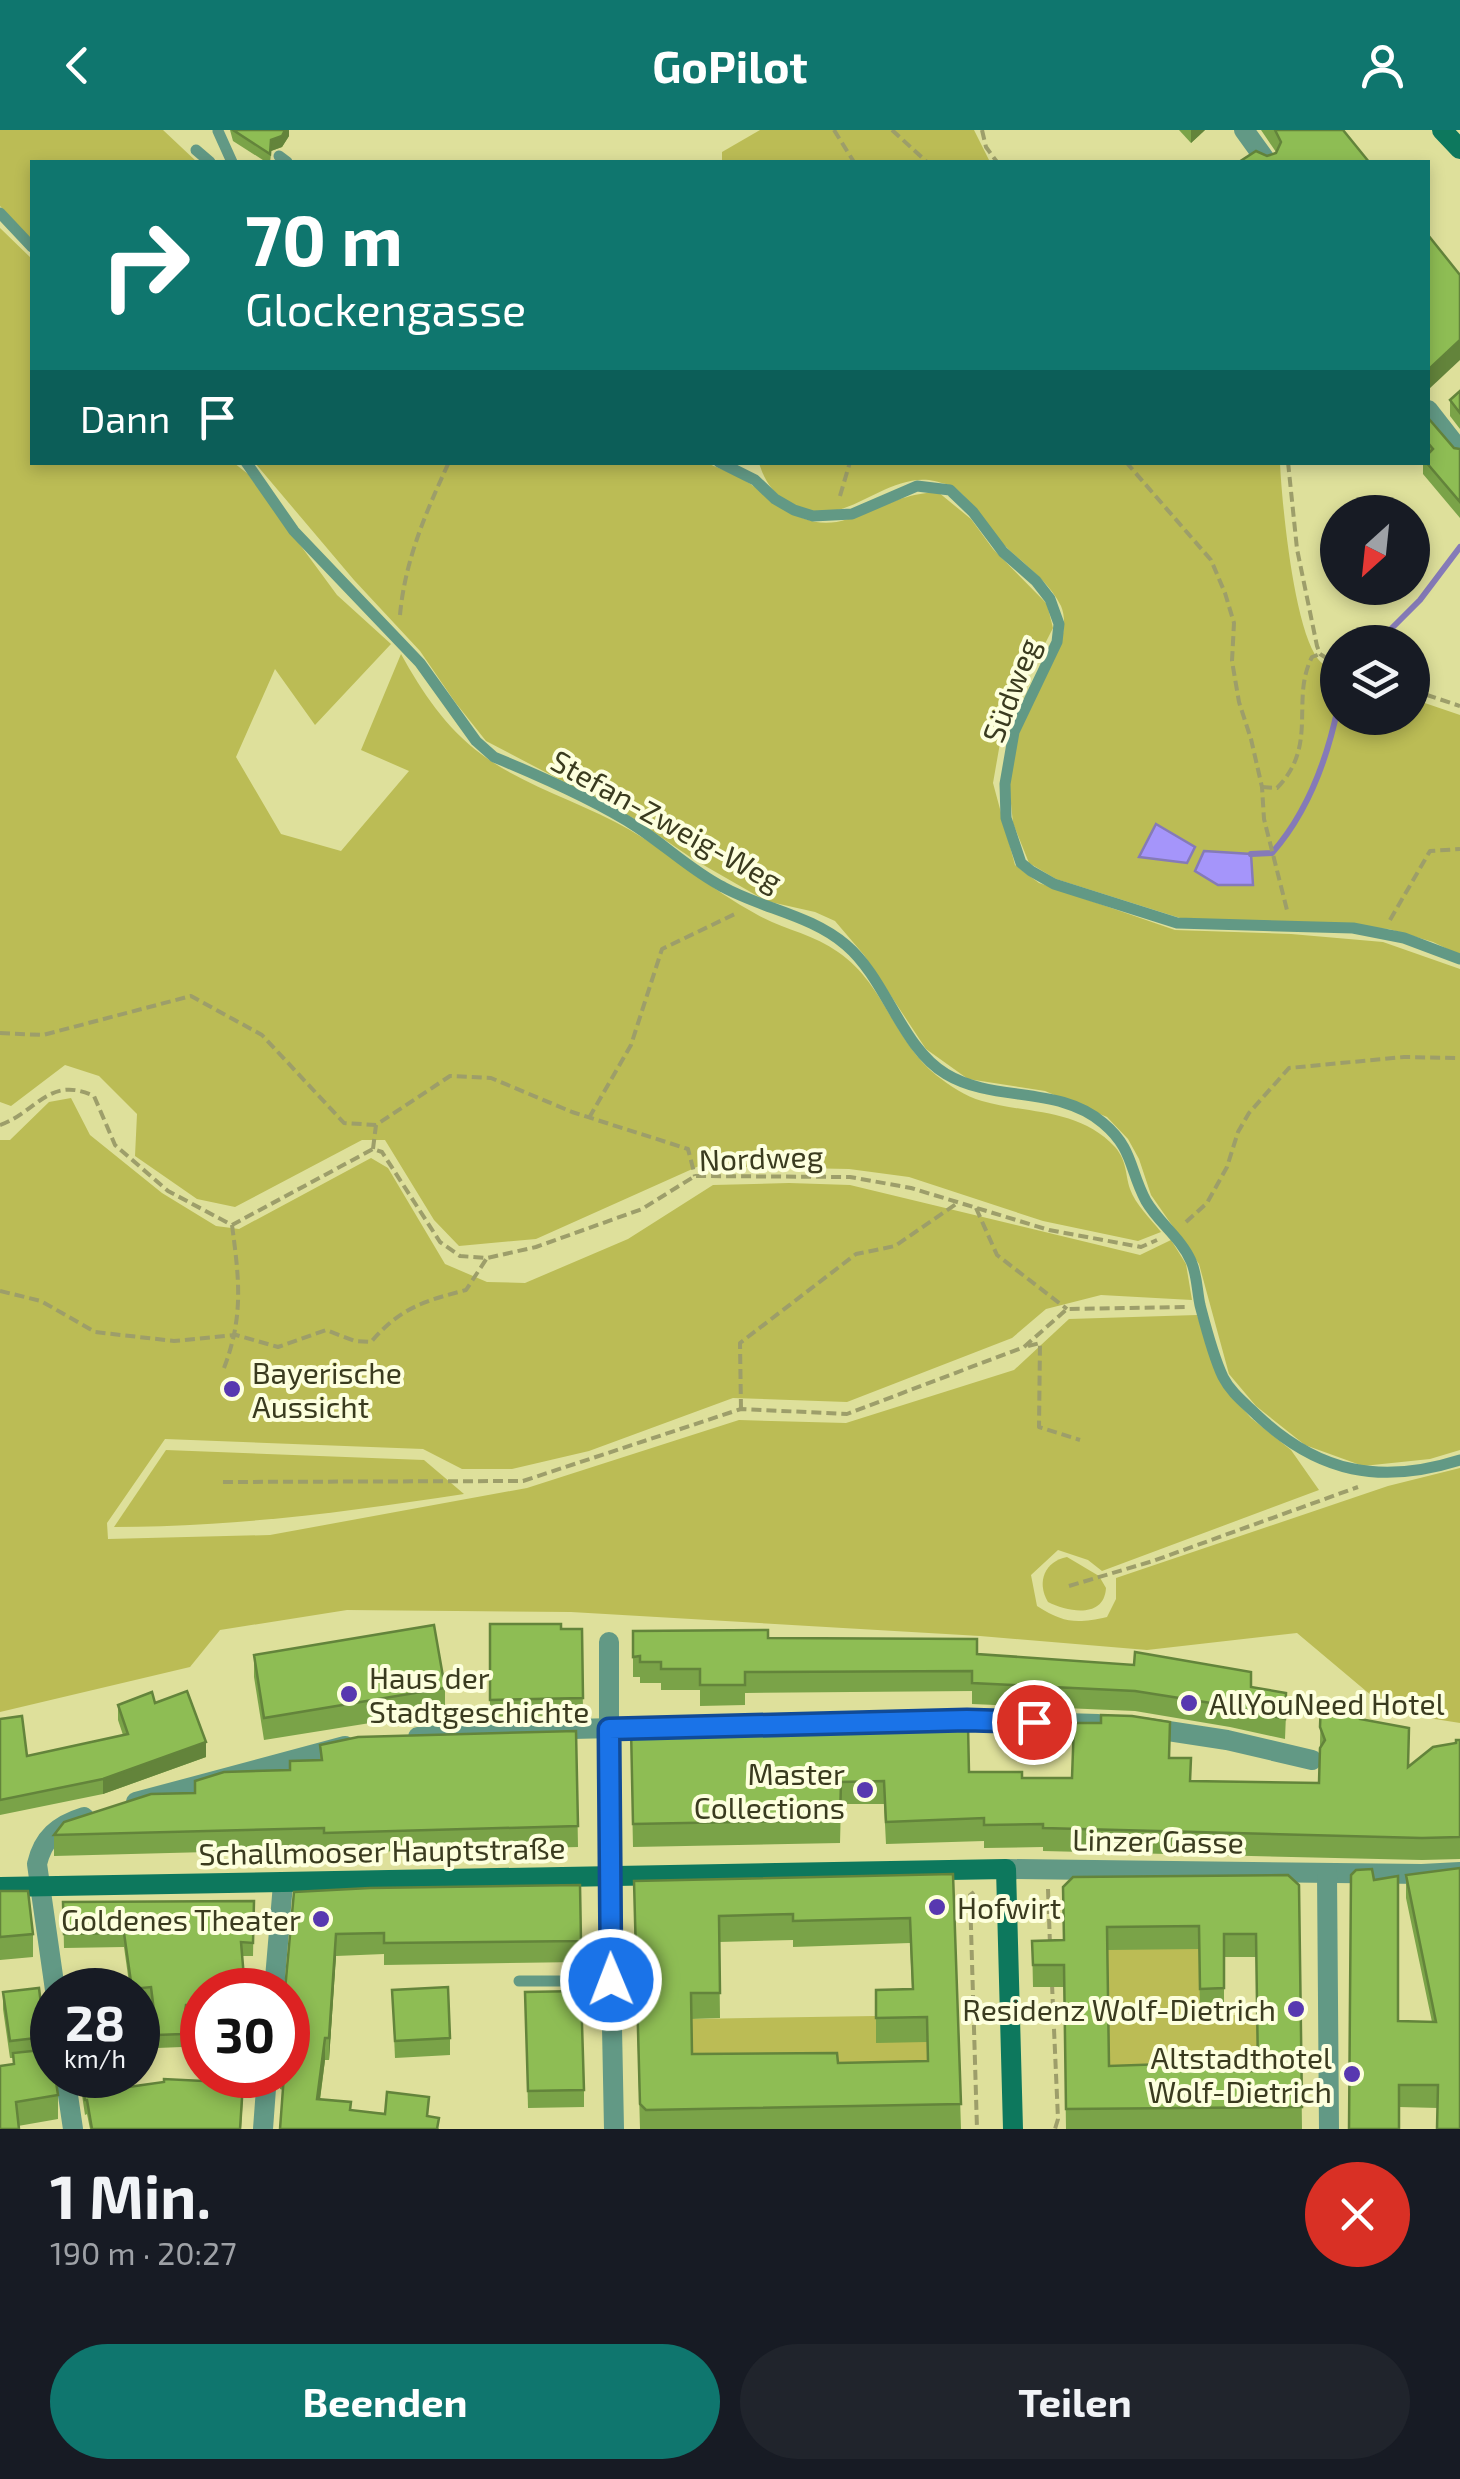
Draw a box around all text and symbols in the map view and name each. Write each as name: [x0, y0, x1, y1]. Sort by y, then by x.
icon: back: [50, 38, 105, 93]
text: GoPilot: [652, 38, 808, 92]
icon: person: [1355, 38, 1410, 93]
text: 70 m: [245, 196, 403, 280]
icon: right: [80, 200, 210, 330]
text: Glockengasse: [245, 281, 526, 335]
icon: arrive: [190, 390, 245, 445]
text: Dann: [80, 395, 170, 441]
north arrow: [1320, 495, 1430, 605]
map controls: [1320, 495, 1430, 735]
button: layers: [1320, 625, 1430, 735]
street label: Südweg: [974, 633, 1046, 747]
street label: Stefan-Zweig-Weg: [545, 742, 789, 899]
street label: Nordweg: [698, 1137, 824, 1177]
place label: Bayerische Aussicht: [252, 1354, 402, 1424]
marker: Bayerische Aussicht: [221, 1378, 243, 1400]
place label: Haus der Stadtgeschichte: [369, 1659, 589, 1729]
pin: [992, 1680, 1077, 1765]
marker: Haus der Stadtgeschichte: [338, 1683, 360, 1705]
place label: AllYouNeed Hotel: [1209, 1685, 1445, 1721]
marker: AllYouNeed Hotel: [1178, 1692, 1200, 1714]
icon: arrive: [1007, 1695, 1062, 1750]
place label: Master Collections: [694, 1755, 845, 1825]
marker: Master Collections: [854, 1779, 876, 1801]
street label: Linzer Gasse: [1072, 1821, 1244, 1859]
street label: Schallmooser Hauptstraße: [198, 1829, 566, 1871]
place label: Hofwirt: [957, 1889, 1061, 1925]
marker: Hofwirt: [926, 1896, 948, 1918]
place label: Goldenes Theater: [61, 1901, 301, 1937]
marker: Goldenes Theater: [310, 1908, 332, 1930]
position arrow: [559, 1928, 663, 2032]
speed limit sign: 30: [180, 1968, 310, 2098]
text: 28: [65, 1991, 125, 2051]
place label: Residenz Wolf-Dietrich: [962, 1991, 1276, 2027]
marker: Residenz Wolf-Dietrich: [1285, 1998, 1307, 2020]
place label: Altstadthotel Wolf-Dietrich: [1148, 2039, 1332, 2109]
text: km/h: [64, 2043, 126, 2073]
marker: Altstadthotel Wolf-Dietrich: [1341, 2063, 1363, 2085]
text: 1 Min.: [50, 2159, 211, 2231]
button: close: [1305, 2162, 1410, 2267]
text: 190 m · 20:27: [50, 2233, 237, 2271]
button: Beenden: [50, 2344, 720, 2459]
button: Teilen: [740, 2344, 1410, 2459]

